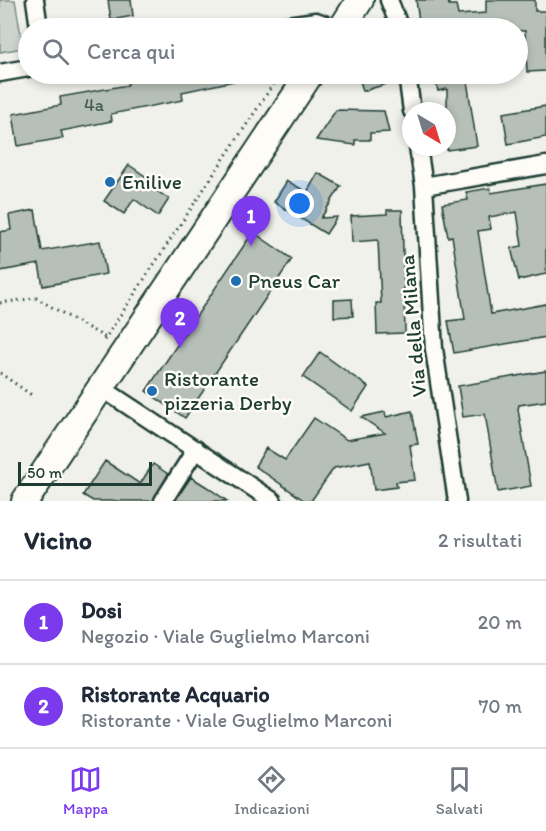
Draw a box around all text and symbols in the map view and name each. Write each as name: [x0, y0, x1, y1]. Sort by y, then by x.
search box: [18, 18, 528, 84]
icon: search: [39, 35, 72, 68]
text: Cerca qui: [87, 38, 175, 65]
house number: 4a: [84, 94, 105, 116]
north arrow: [402, 102, 456, 156]
place label: Enilive: [122, 169, 182, 194]
marker: Enilive: [103, 175, 117, 189]
your location: [285, 189, 314, 218]
pin: 1: [232, 196, 270, 246]
street label: Via della Milana: [394, 254, 431, 398]
place label: Pneus Car: [248, 268, 341, 293]
marker: Pneus Car: [229, 274, 243, 288]
pin: 2: [160, 298, 200, 348]
place label: Ristorante pizzeria Derby: [164, 366, 292, 415]
marker: Ristorante pizzeria Derby: [145, 384, 159, 398]
scale bar: [18, 459, 152, 486]
text: 50 m: [27, 463, 62, 482]
text: Vicino: [24, 524, 92, 556]
text: 2 risultati: [438, 528, 522, 552]
text: Dosi: [81, 597, 122, 624]
text: 1: [39, 610, 48, 634]
text: 20 m: [478, 610, 522, 634]
text: Negozio · Viale Guglielmo Marconi: [81, 624, 370, 648]
text: Ristorante Acquario: [81, 681, 270, 708]
text: 2: [38, 694, 49, 718]
text: 70 m: [478, 694, 522, 718]
text: Ristorante · Viale Guglielmo Marconi: [81, 708, 392, 732]
tab: Mappa: [63, 763, 108, 818]
tab: Indicazioni: [234, 763, 310, 818]
tab: Salvati: [436, 763, 483, 818]

